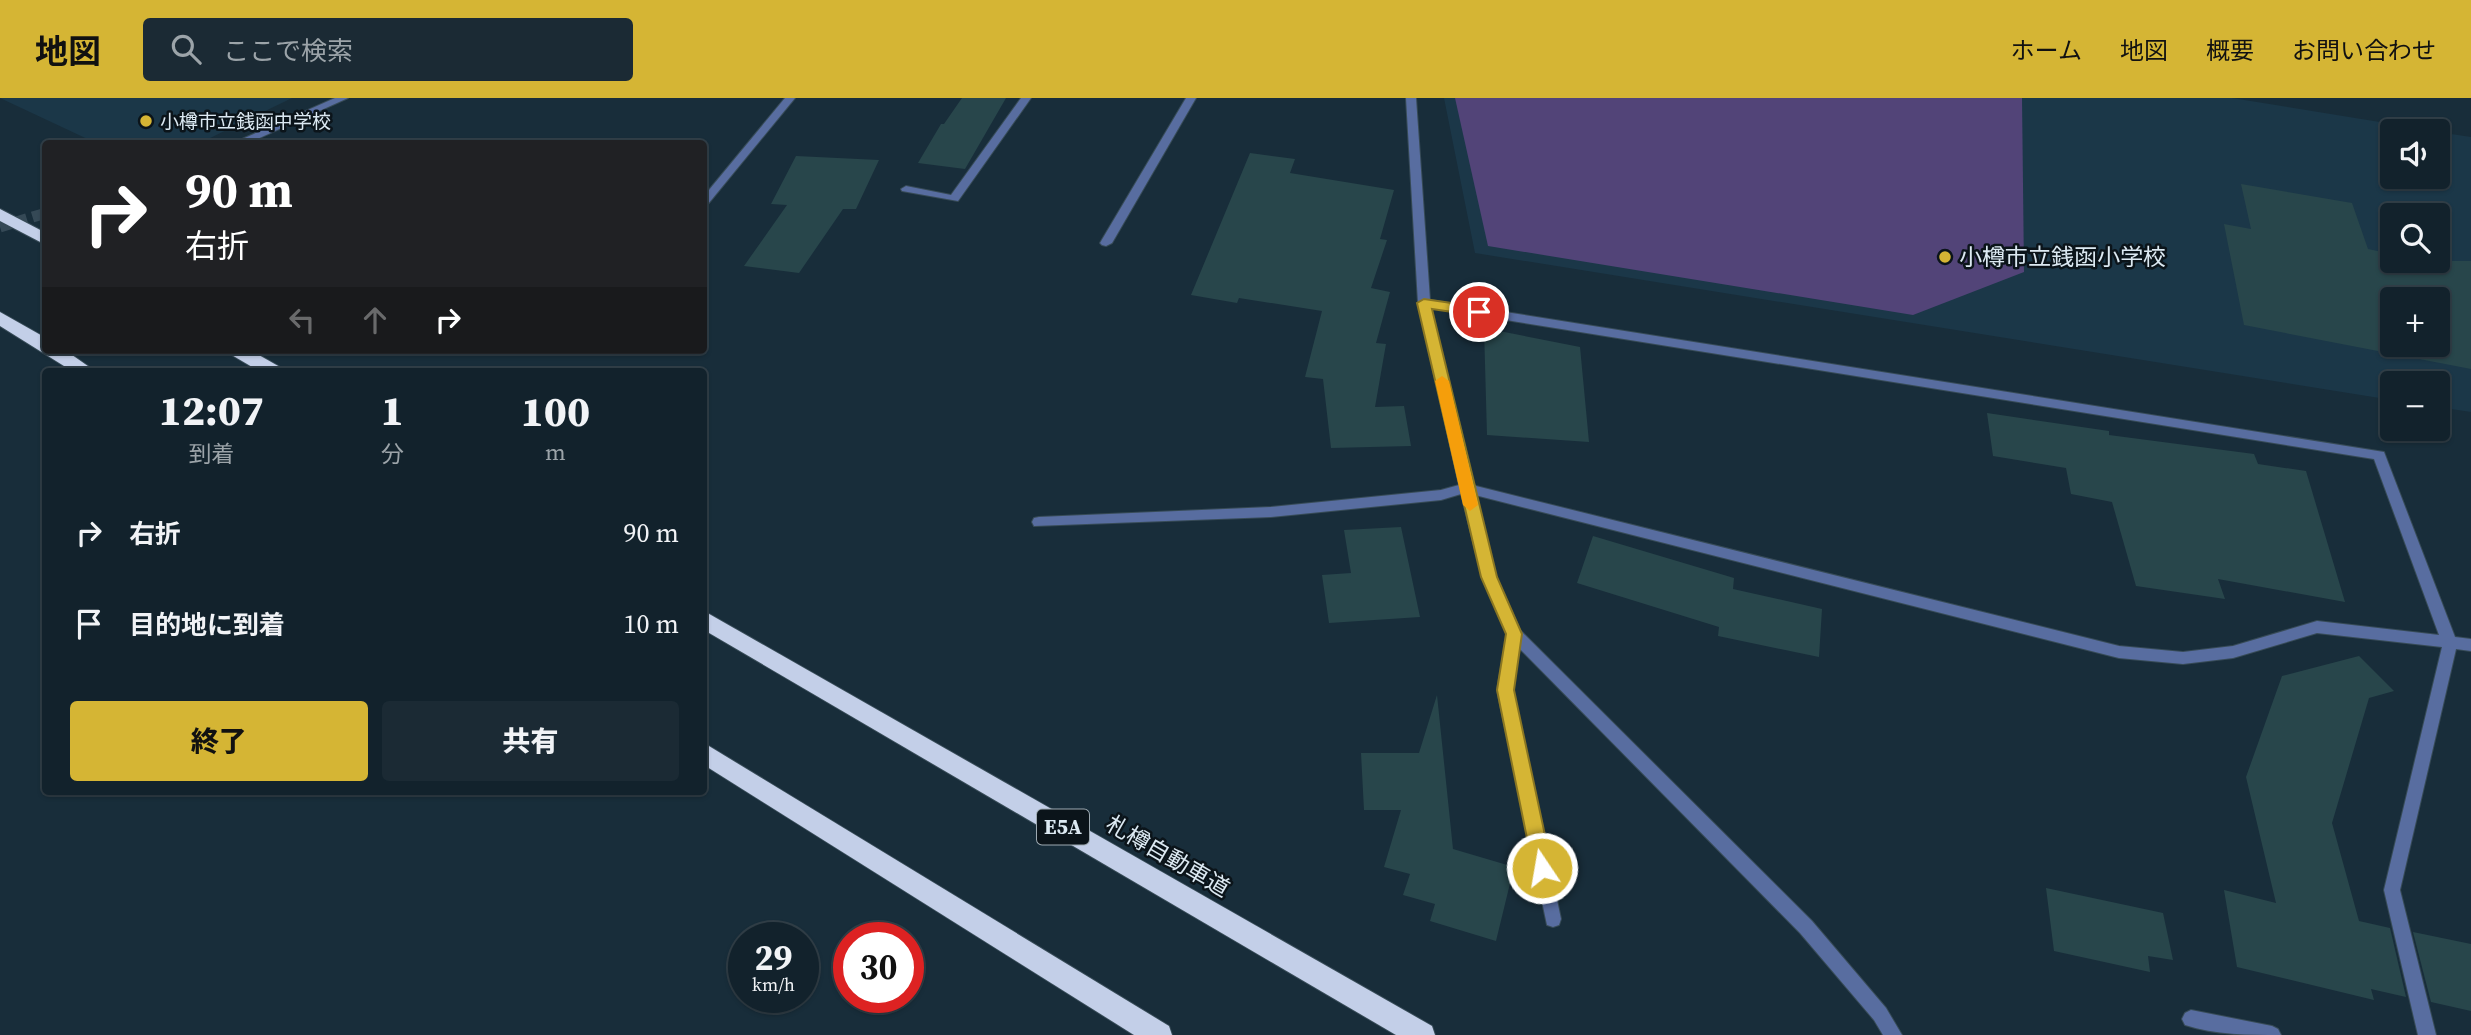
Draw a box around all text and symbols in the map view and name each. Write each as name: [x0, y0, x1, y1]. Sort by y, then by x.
search box: [143, 18, 633, 81]
text: 地図: [35, 29, 101, 74]
icon: search: [167, 30, 205, 68]
text: ここで検索: [223, 33, 353, 69]
text: ホーム: [2011, 34, 2082, 67]
text: 地図: [2120, 34, 2168, 67]
text: 概要: [2206, 34, 2254, 67]
text: お問い合わせ: [2292, 34, 2436, 67]
place label: 小樽市立銭函中学校: [160, 108, 331, 134]
marker: 小樽市立銭函中学校: [138, 113, 154, 129]
map controls: [2380, 119, 2450, 441]
button: sound: [2380, 119, 2450, 189]
text: 90 m: [185, 156, 293, 223]
icon: right: [70, 168, 161, 259]
button: search: [2380, 203, 2450, 273]
text: 右折: [185, 224, 249, 268]
place label: 小樽市立銭函小学校: [1959, 241, 2166, 273]
marker: 小樽市立銭函小学校: [1937, 249, 1953, 265]
pin: [1449, 282, 1509, 342]
button: +: [2380, 287, 2450, 357]
icon: arrive: [1460, 293, 1498, 331]
icon: left: [283, 301, 321, 339]
icon: ahead: [356, 301, 394, 339]
icon: right: [429, 301, 467, 339]
button: −: [2380, 371, 2450, 441]
text: 12:07: [159, 381, 264, 439]
text: 1: [381, 381, 404, 439]
text: 100: [521, 382, 590, 440]
text: m: [545, 436, 566, 468]
text: 到着: [188, 438, 234, 470]
text: 分: [381, 438, 404, 470]
icon: right: [70, 514, 108, 552]
text: 90 m: [624, 515, 679, 551]
text: 右折: [129, 516, 181, 552]
icon: arrive: [70, 605, 108, 643]
text: 10 m: [624, 606, 679, 642]
text: 目的地に到着: [129, 607, 285, 643]
button: 終了: [70, 701, 368, 781]
button: 共有: [382, 701, 679, 781]
street label: 札樽自動車道: [1100, 808, 1236, 904]
road number: E5A: [1037, 810, 1089, 844]
position arrow: [1505, 831, 1579, 905]
speed limit sign: 30: [833, 922, 924, 1013]
text: 29: [755, 934, 792, 982]
text: km/h: [752, 972, 795, 997]

